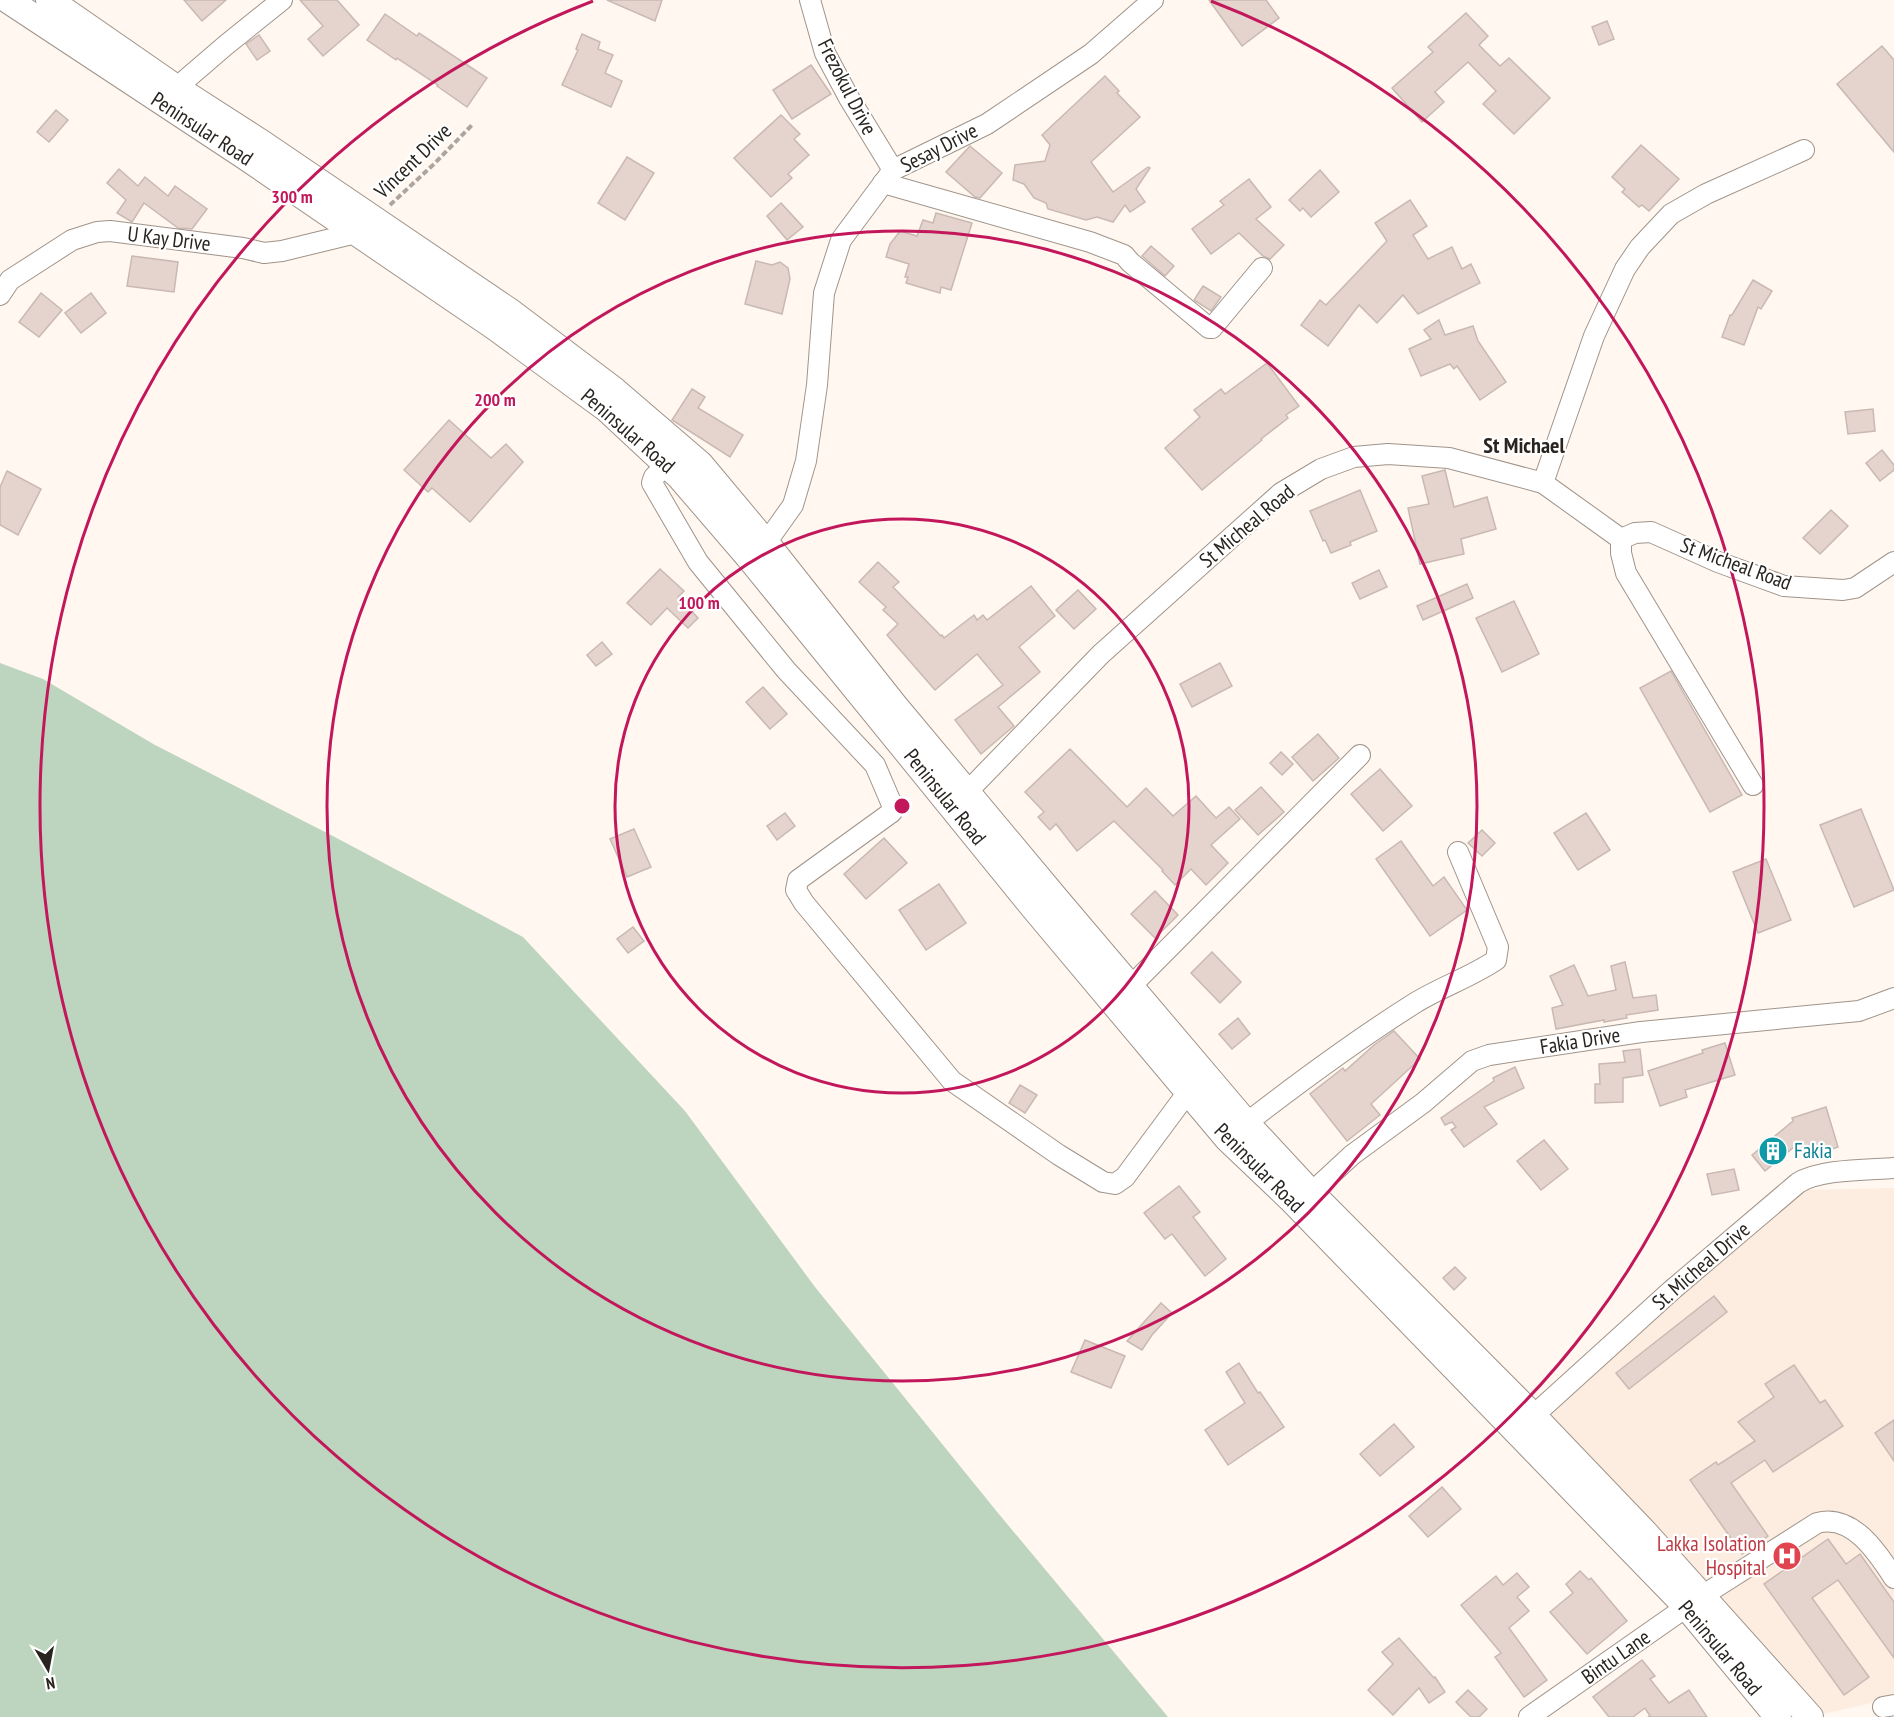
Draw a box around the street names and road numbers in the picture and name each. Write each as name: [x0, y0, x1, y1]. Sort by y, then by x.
street label: Frezokul Drive: [812, 34, 883, 139]
street label: Peninsular Road: [146, 86, 258, 172]
street label: Vincent Drive: [368, 117, 457, 205]
street label: Sesay Drive: [896, 117, 982, 178]
street label: U Kay Drive: [126, 220, 212, 257]
street label: Peninsular Road: [576, 382, 681, 479]
street label: St Micheal Road: [1194, 478, 1300, 573]
street label: St Micheal Road: [1677, 531, 1795, 596]
street label: Peninsular Road: [898, 743, 992, 850]
street label: Fakia Drive: [1538, 1021, 1622, 1060]
street label: Peninsular Road: [1209, 1117, 1310, 1218]
street label: St. Micheal Drive: [1646, 1216, 1755, 1315]
street label: Peninsular Road: [1673, 1595, 1768, 1701]
street label: Bintu Lane: [1576, 1623, 1655, 1690]

